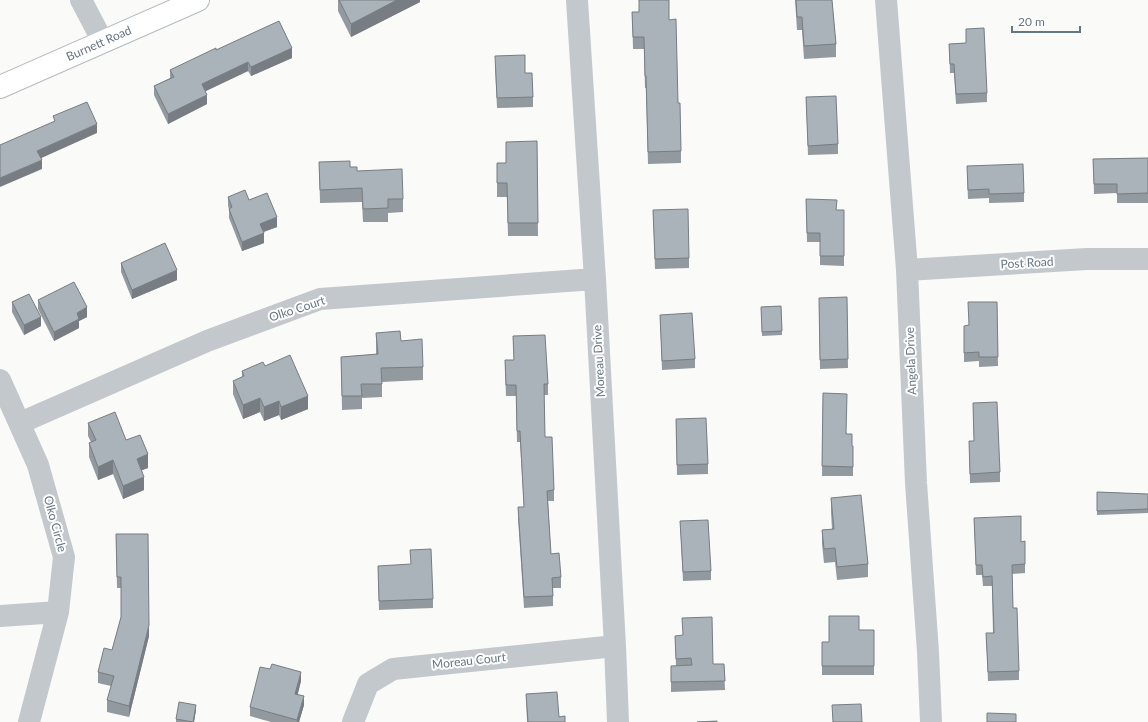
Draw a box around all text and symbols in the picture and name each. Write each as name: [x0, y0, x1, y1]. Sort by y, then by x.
scale bar: [1012, 8, 1080, 34]
text: 20 m: [1018, 14, 1045, 29]
street label: Burnett Road: [64, 22, 134, 64]
street label: Post Road: [1000, 254, 1054, 271]
street label: Olko Court: [267, 292, 327, 325]
street label: Moreau Drive: [589, 324, 608, 398]
street label: Angela Drive: [902, 327, 919, 395]
street label: Olko Circle: [41, 494, 70, 554]
street label: Moreau Court: [431, 649, 507, 672]

